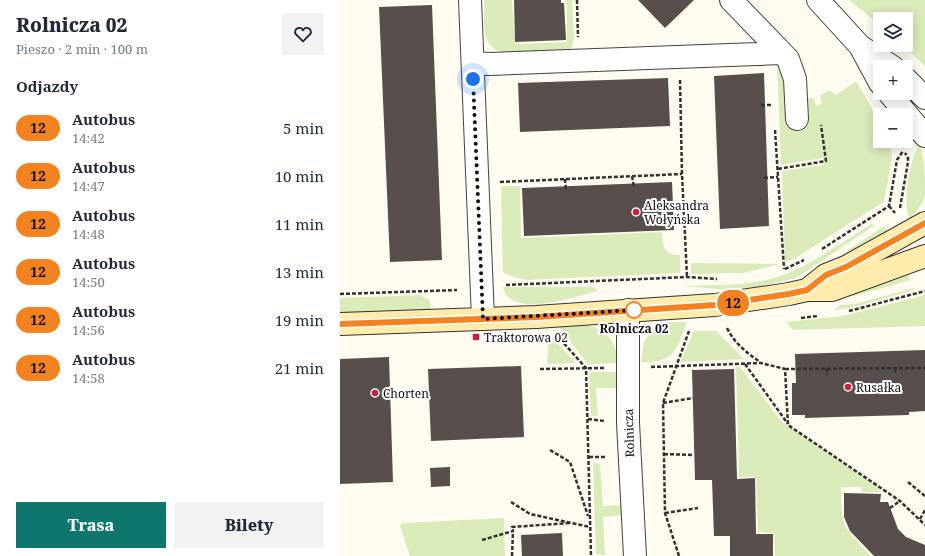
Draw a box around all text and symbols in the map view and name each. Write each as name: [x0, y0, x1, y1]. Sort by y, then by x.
text: Rolnicza 02: [16, 12, 127, 38]
map controls: [873, 12, 913, 148]
button: layers: [873, 12, 913, 52]
button: heart: [282, 13, 324, 55]
text: Pieszo · 2 min · 100 m: [16, 40, 148, 58]
button: +: [873, 60, 913, 100]
your location: [463, 69, 483, 89]
text: Odjazdy: [16, 76, 78, 96]
button: −: [873, 108, 913, 148]
text: Autobus: [72, 109, 135, 129]
text: 12: [30, 118, 46, 137]
text: 5 min: [283, 118, 324, 138]
text: 14:42: [72, 129, 105, 147]
text: Autobus: [72, 157, 135, 177]
text: 12: [30, 166, 46, 185]
text: 10 min: [275, 166, 324, 186]
text: 14:47: [72, 177, 105, 195]
place label: Aleksandra Wołyńska: [644, 197, 709, 228]
text: Autobus: [72, 205, 135, 225]
marker: Aleksandra Wołyńska: [631, 207, 641, 217]
text: 12: [30, 214, 46, 233]
text: 11 min: [275, 214, 324, 234]
text: 14:48: [72, 225, 105, 243]
text: Autobus: [72, 253, 135, 273]
text: 12: [30, 262, 46, 281]
text: 13 min: [275, 262, 324, 282]
text: 14:50: [72, 273, 105, 291]
line badge: 12: [715, 290, 751, 316]
text: 12: [725, 293, 741, 312]
text: Autobus: [72, 301, 135, 321]
marker: Rolnicza 02: [625, 301, 643, 319]
text: 12: [30, 310, 46, 329]
text: 19 min: [275, 310, 324, 330]
place label: Rolnicza 02: [600, 320, 669, 337]
text: 14:56: [72, 321, 105, 339]
place label: Traktorowa 02: [484, 329, 568, 346]
marker: Traktorowa 02: [471, 332, 481, 342]
text: Autobus: [72, 349, 135, 369]
text: 12: [30, 358, 46, 377]
text: 21 min: [275, 358, 324, 378]
text: 14:58: [72, 369, 105, 387]
place label: Rusałka: [856, 379, 902, 396]
marker: Rusałka: [843, 382, 853, 392]
place label: Chorten: [383, 385, 429, 402]
marker: Chorten: [370, 388, 380, 398]
street label: Rolnicza: [620, 408, 638, 458]
button: Trasa: [16, 502, 166, 548]
button: Bilety: [174, 502, 324, 548]

